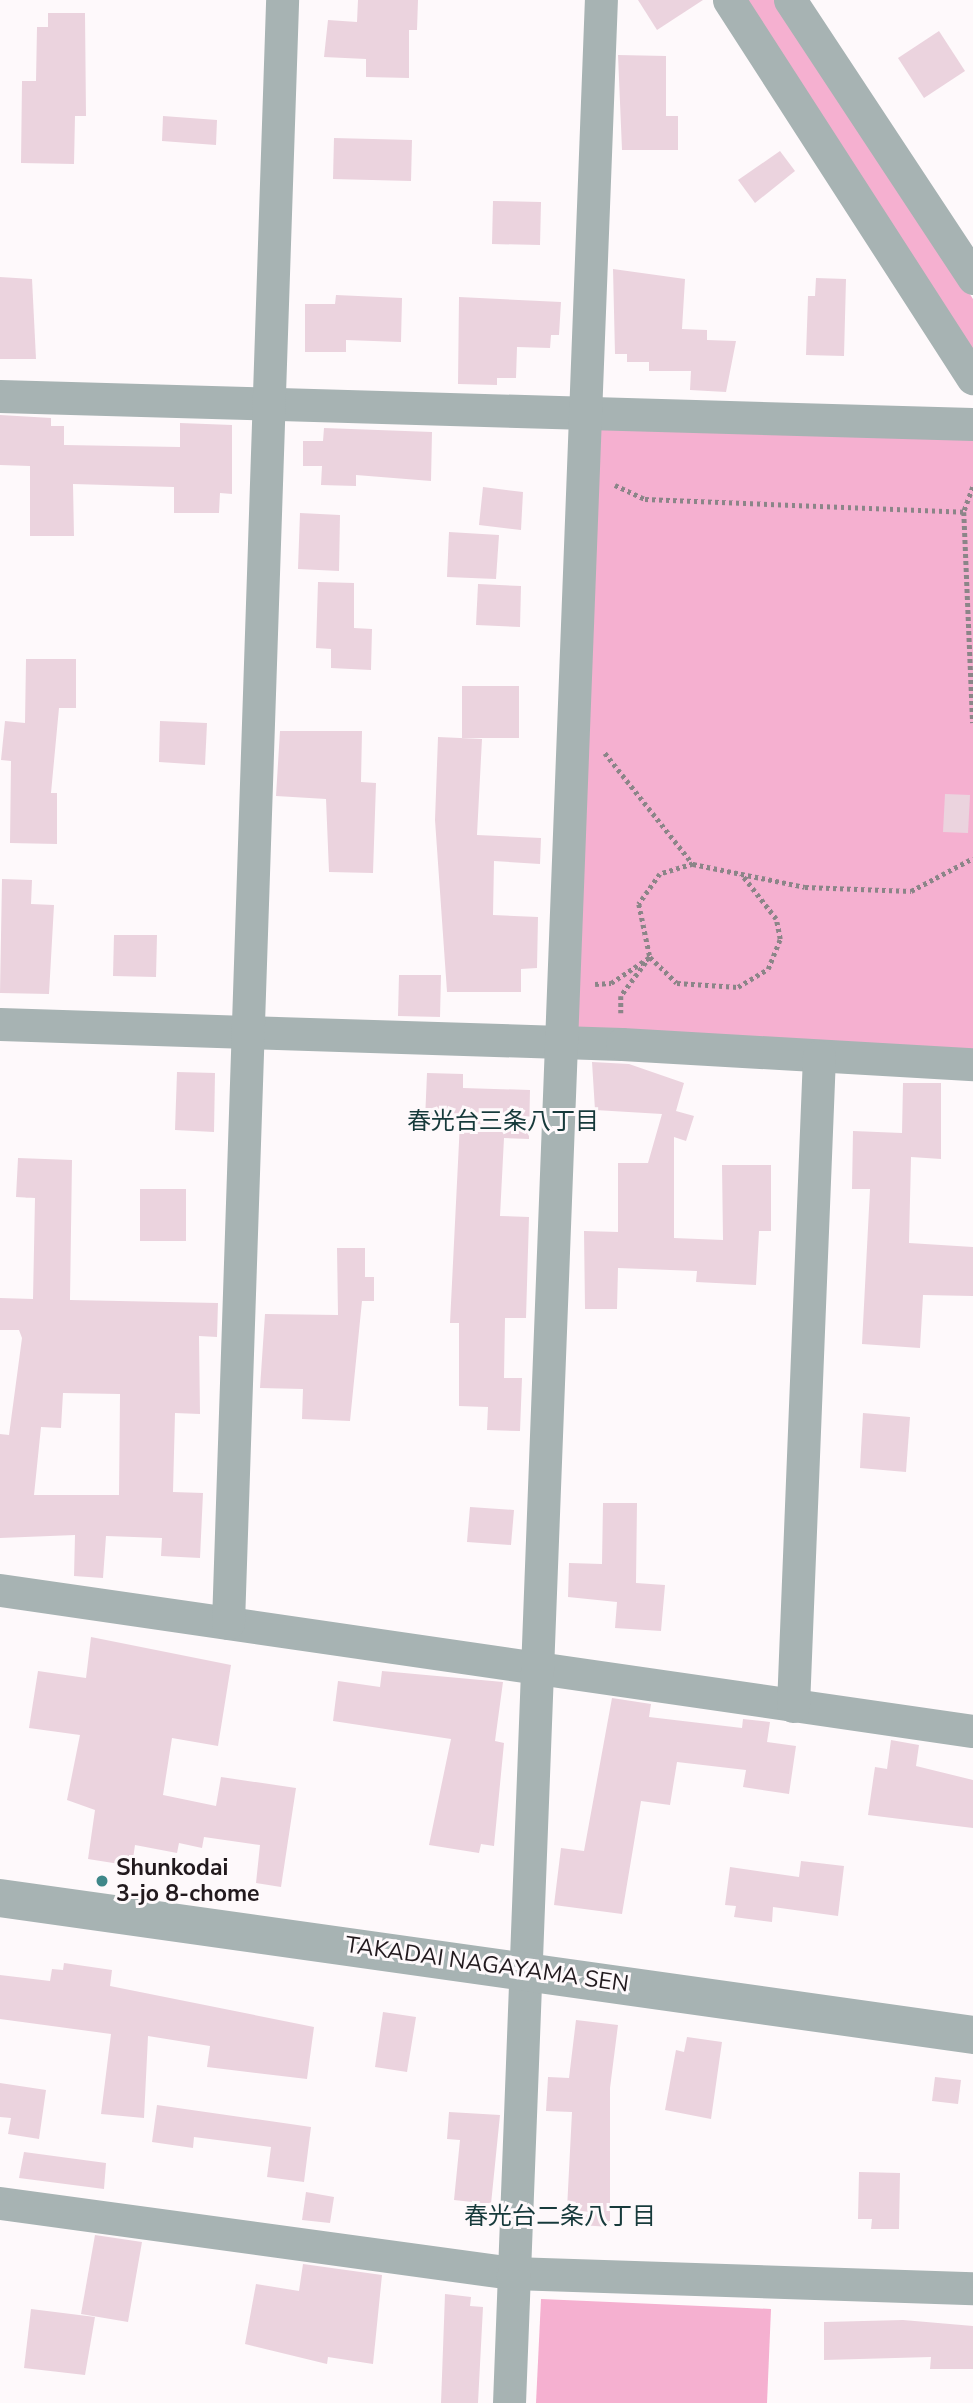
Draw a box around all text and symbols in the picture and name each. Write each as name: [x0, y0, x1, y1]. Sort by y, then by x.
district label: 春光台三条八丁目: [407, 1108, 599, 1136]
place label: Shunkodai 3-jo 8-chome: [116, 1854, 260, 1908]
marker: Shunkodai 3-jo 8-chome: [94, 1873, 110, 1889]
street label: TAKADAI NAGAYAMA SEN: [343, 1931, 631, 1999]
district label: 春光台二条八丁目: [464, 2203, 656, 2231]

